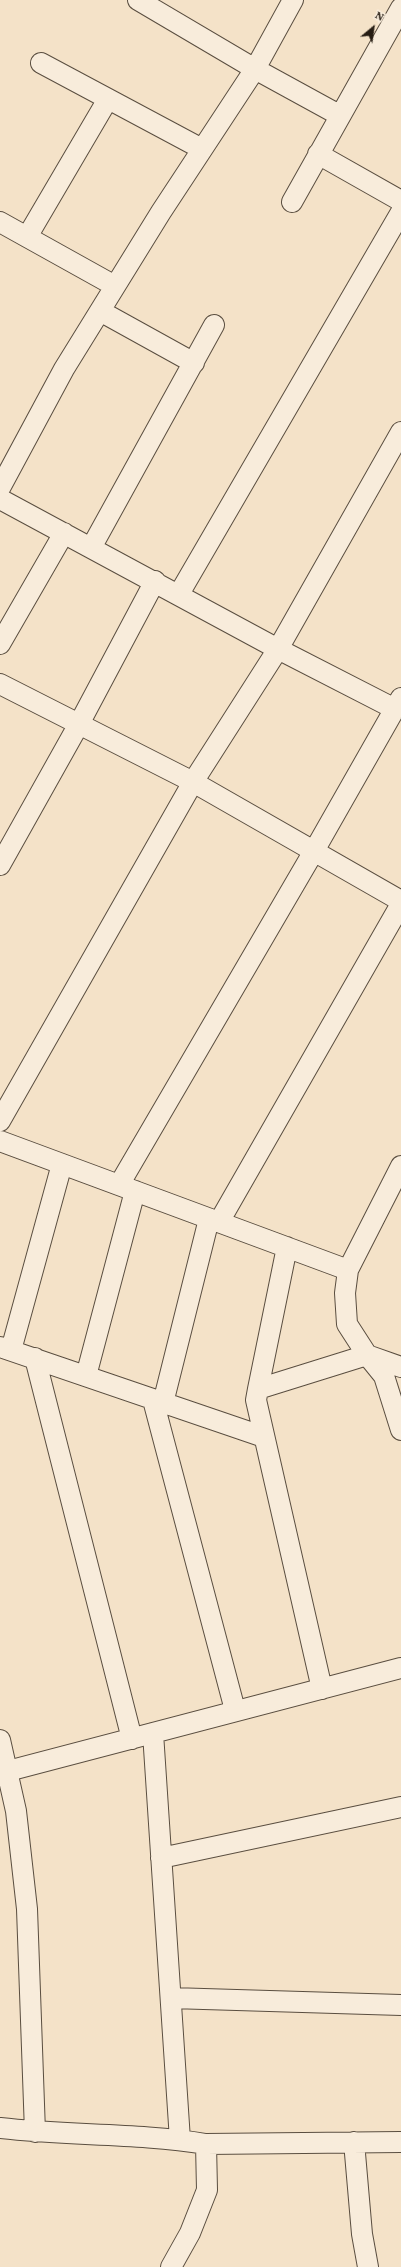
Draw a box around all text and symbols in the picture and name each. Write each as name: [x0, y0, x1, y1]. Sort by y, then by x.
north arrow: [353, 8, 393, 48]
text: N: [372, 9, 386, 26]

